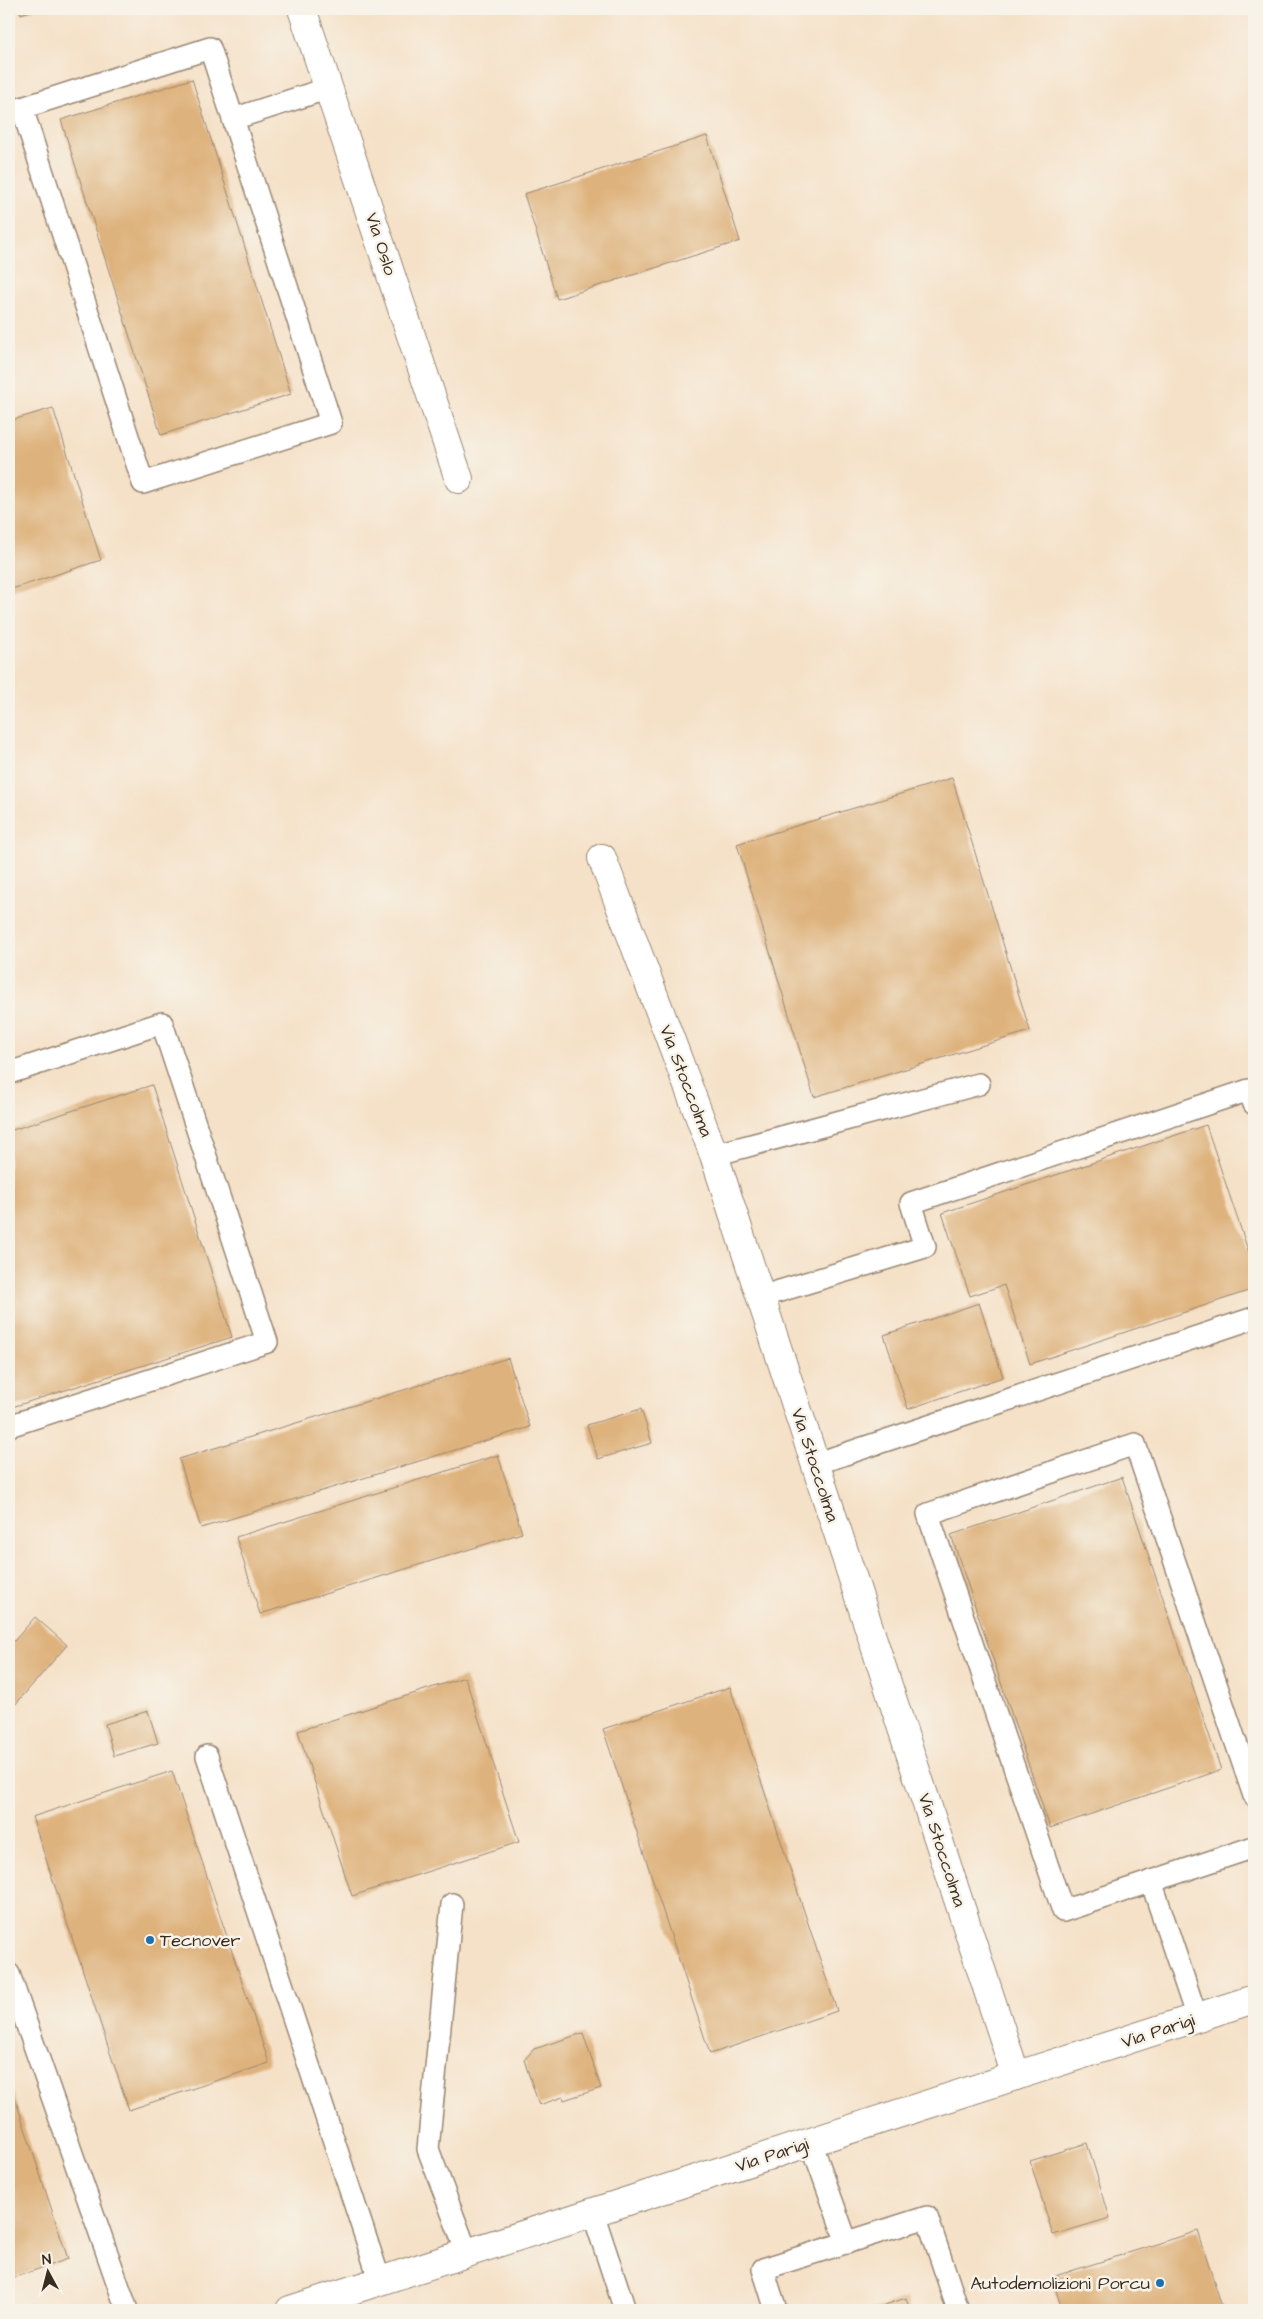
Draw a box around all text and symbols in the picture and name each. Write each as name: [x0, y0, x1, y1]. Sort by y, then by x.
street label: Via Oslo: [359, 209, 403, 279]
street label: Via Stoccolma: [653, 1021, 719, 1141]
street label: Via Stoccolma: [785, 1405, 845, 1525]
street label: Via Stoccolma: [912, 1790, 972, 1910]
place label: Tecnover: [160, 1928, 241, 1953]
marker: Tecnover: [144, 1934, 156, 1946]
street label: Via Parigi: [1118, 2007, 1198, 2056]
street label: Via Parigi: [732, 2131, 812, 2180]
north arrow: [22, 2246, 72, 2296]
text: N: [41, 2250, 52, 2271]
place label: Autodemolizioni Porcu: [971, 2271, 1150, 2296]
marker: Autodemolizioni Porcu: [1154, 2277, 1166, 2289]

